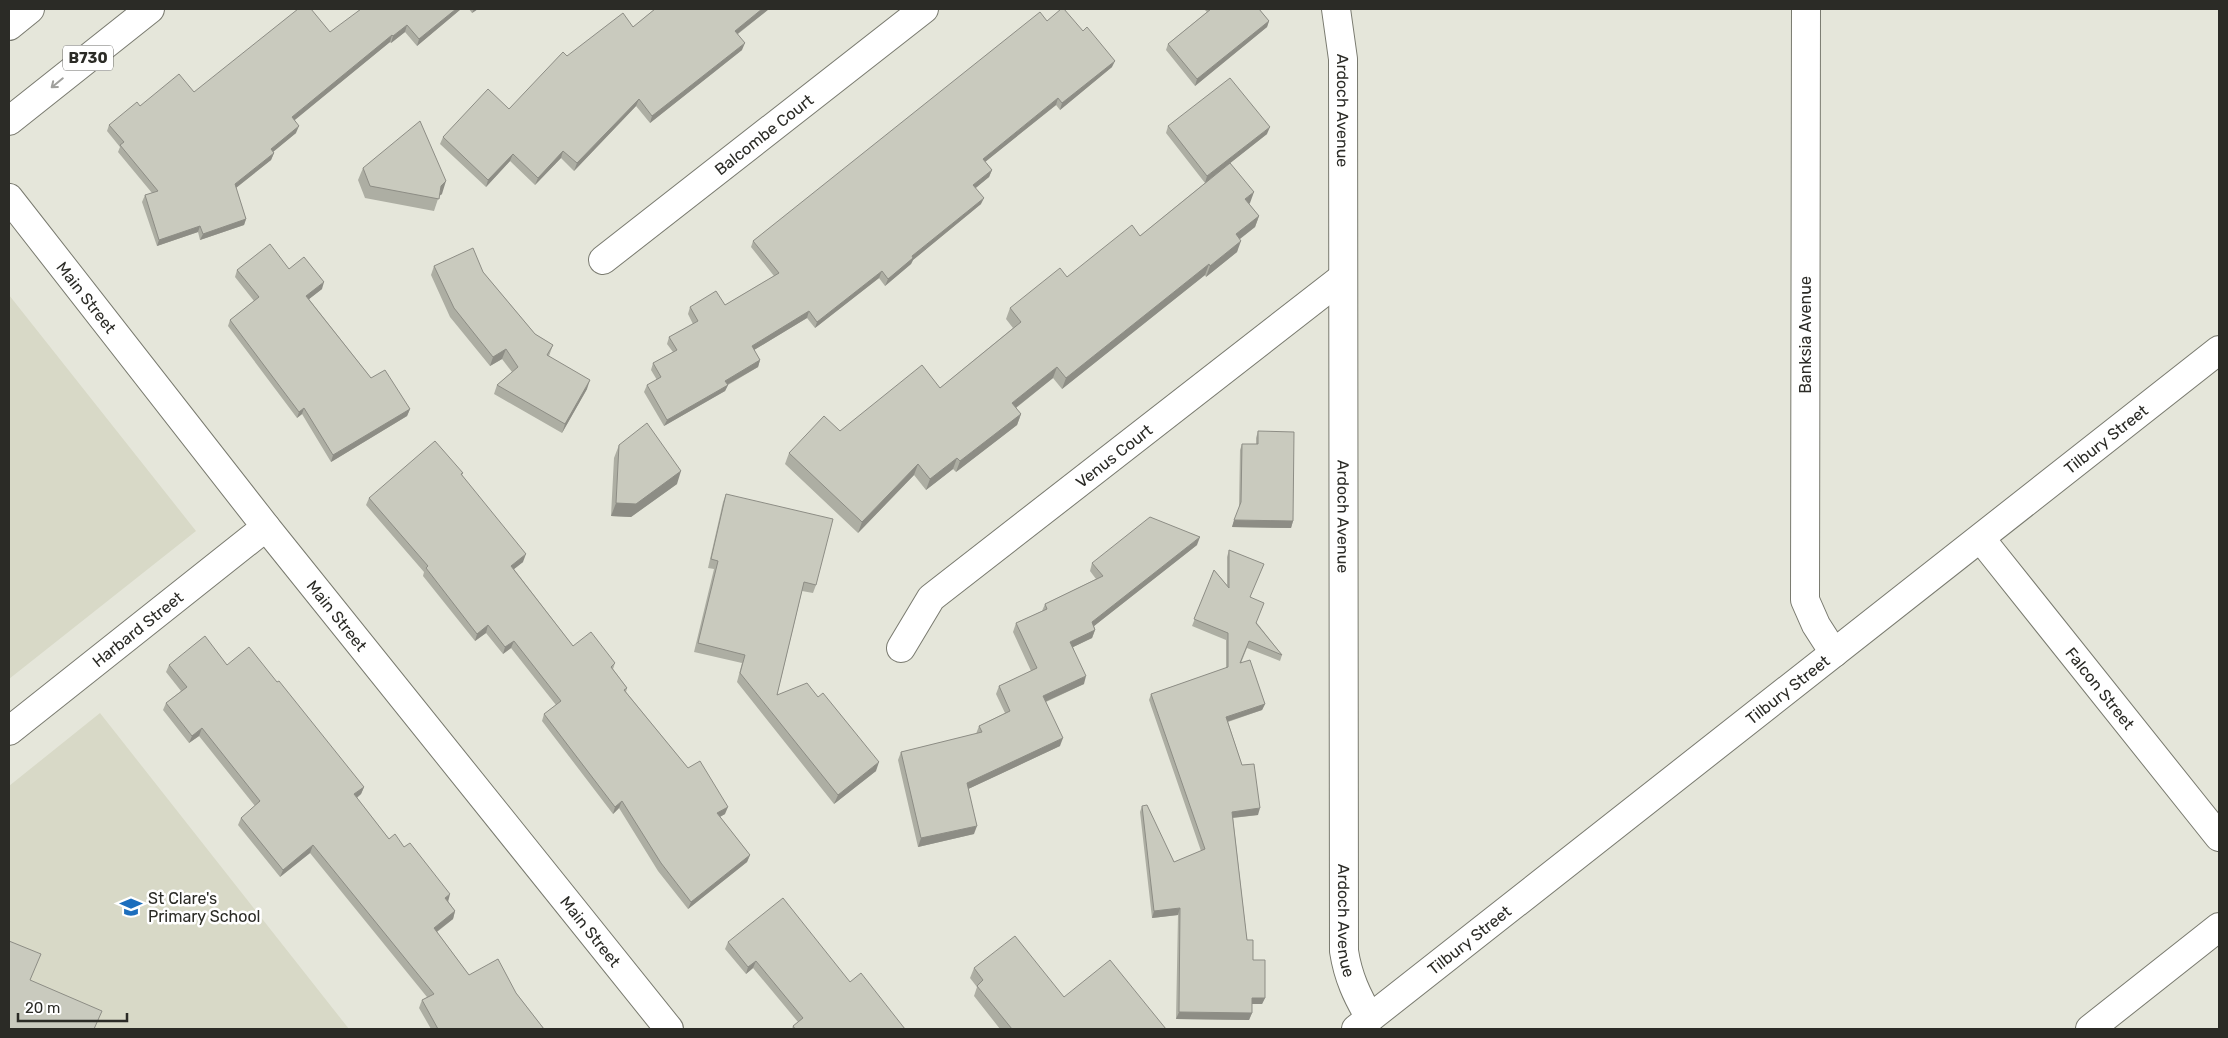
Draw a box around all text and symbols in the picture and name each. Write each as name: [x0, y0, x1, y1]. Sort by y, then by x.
road number: B730: [63, 46, 113, 70]
street label: Ardoch Avenue: [1333, 54, 1352, 167]
one-way arrow: [51, 77, 64, 88]
street label: Balcombe Court: [711, 90, 817, 179]
street label: Main Street: [52, 258, 120, 337]
street label: Banksia Avenue: [1796, 276, 1815, 394]
street label: Tilbury Street: [2061, 401, 2152, 478]
street label: Venus Court: [1072, 420, 1156, 492]
street label: Ardoch Avenue: [1333, 460, 1353, 573]
street label: Main Street: [303, 577, 371, 655]
street label: Harbard Street: [89, 588, 187, 671]
street label: Falcon Street: [2061, 644, 2138, 733]
street label: Tilbury Street: [1742, 651, 1833, 729]
street label: Ardoch Avenue: [1334, 864, 1359, 980]
place label: St Clare's Primary School: [148, 889, 260, 926]
street label: Main Street: [556, 892, 624, 971]
school or university icon: St Clare's Primary School: [118, 894, 144, 920]
street label: Tilbury Street: [1424, 902, 1515, 979]
scale bar: [18, 990, 126, 1022]
text: 20 m: [25, 999, 60, 1017]

